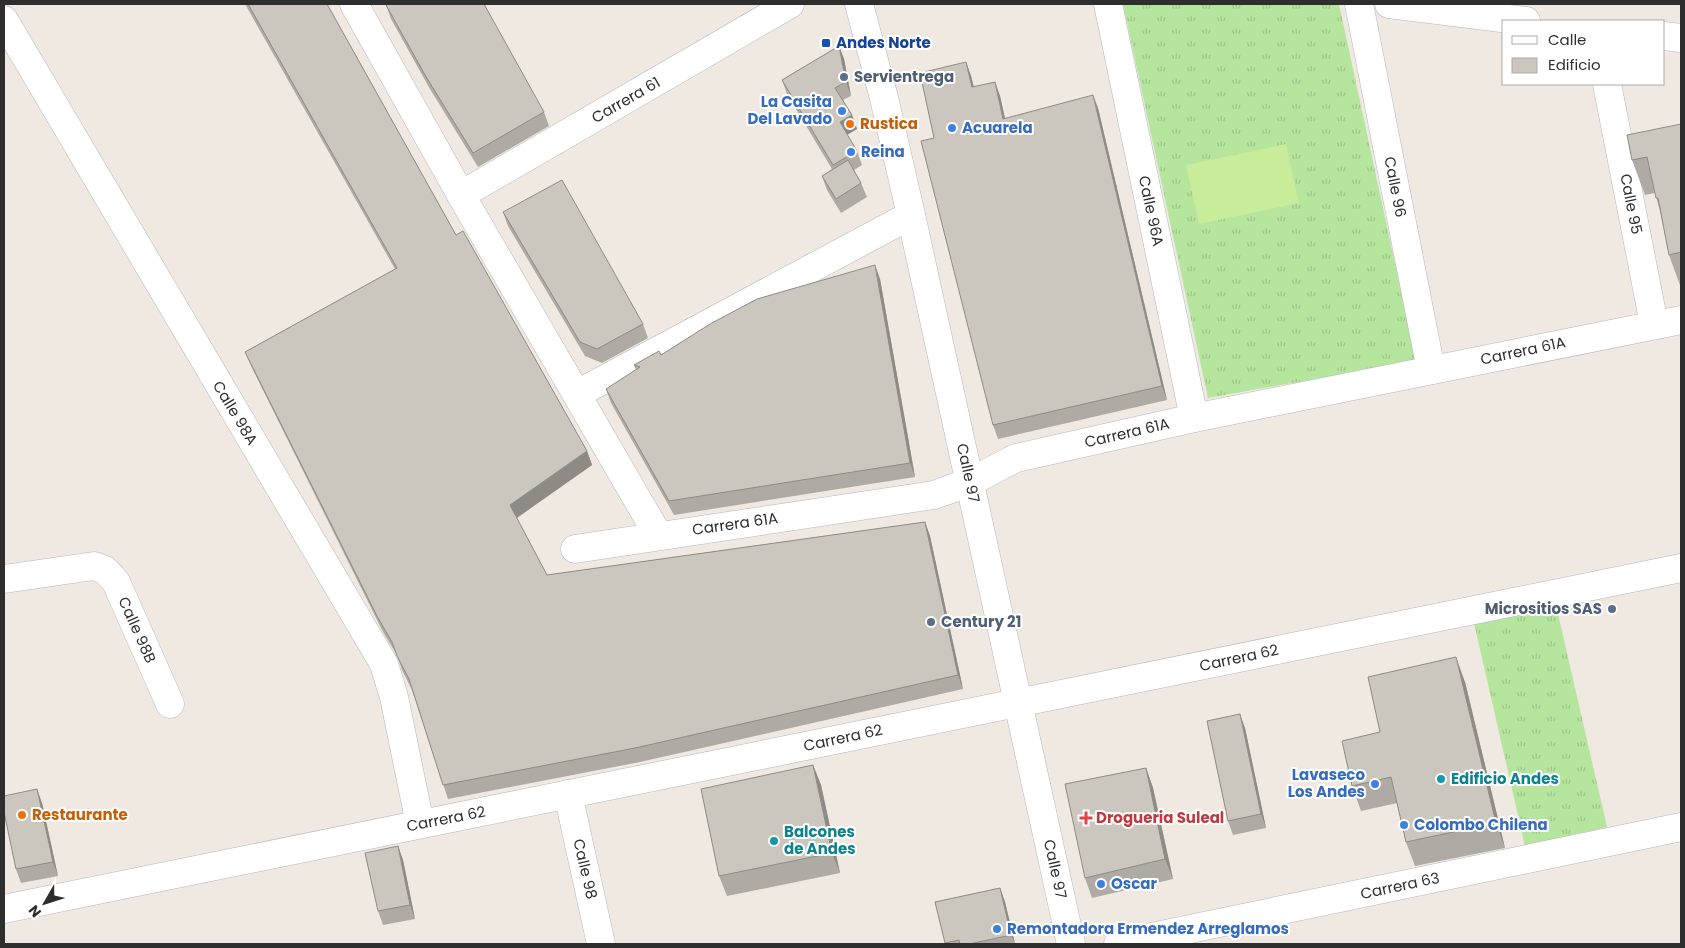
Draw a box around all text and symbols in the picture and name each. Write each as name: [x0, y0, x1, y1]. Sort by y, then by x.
legend: [1502, 20, 1665, 85]
text: Calle: [1548, 29, 1586, 50]
place label: Andes Norte: [836, 32, 931, 53]
marker: Andes Norte: [820, 37, 832, 49]
text: Edificio: [1548, 54, 1601, 75]
place label: Servientrega: [854, 66, 954, 87]
street label: Carrera 61: [587, 71, 664, 128]
marker: Servientrega: [838, 71, 850, 83]
place label: La Casita Del Lavado: [748, 91, 832, 129]
marker: La Casita Del Lavado: [836, 105, 848, 117]
place label: Rustica: [860, 113, 918, 134]
place label: Acuarela: [962, 117, 1033, 138]
marker: Rustica: [844, 118, 856, 130]
marker: Acuarela: [946, 122, 958, 134]
place label: Reina: [861, 141, 905, 162]
marker: Reina: [845, 146, 857, 158]
street label: Calle 96: [1379, 155, 1412, 219]
street label: Calle 95: [1615, 172, 1648, 236]
street label: Calle 96A: [1134, 174, 1169, 248]
street label: Carrera 61A: [1478, 331, 1567, 370]
street label: Calle 98A: [208, 377, 263, 449]
street label: Carrera 61A: [1082, 413, 1171, 452]
street label: Calle 97: [952, 441, 985, 504]
street label: Carrera 61A: [691, 507, 779, 540]
street label: Calle 98B: [114, 593, 161, 666]
place label: Micrositios SAS: [1485, 598, 1602, 619]
marker: Micrositios SAS: [1606, 603, 1618, 615]
place label: Century 21: [941, 611, 1021, 632]
marker: Century 21: [925, 616, 937, 628]
street label: Carrera 62: [1198, 639, 1280, 676]
street label: Carrera 62: [802, 719, 884, 756]
place label: Lavaseco Los Andes: [1288, 764, 1365, 802]
place label: Edificio Andes: [1451, 768, 1559, 789]
marker: Edificio Andes: [1435, 773, 1447, 785]
marker: Lavaseco Los Andes: [1369, 778, 1381, 790]
street label: Carrera 62: [405, 801, 487, 836]
place label: Restaurante: [32, 804, 128, 825]
place label: Drogueria Suleal: [1096, 807, 1224, 828]
marker: Restaurante: [16, 809, 28, 821]
marker: Drogueria Suleal: [1080, 812, 1092, 824]
place label: Colombo Chilena: [1414, 814, 1548, 835]
marker: Colombo Chilena: [1398, 819, 1410, 831]
place label: Balcones de Andes: [784, 821, 856, 859]
marker: Balcones de Andes: [768, 835, 780, 847]
street label: Calle 98: [568, 837, 603, 901]
street label: Calle 97: [1039, 837, 1072, 900]
street label: Carrera 63: [1358, 867, 1441, 904]
place label: Oscar: [1111, 873, 1157, 894]
north arrow: [20, 878, 70, 928]
marker: Oscar: [1095, 878, 1107, 890]
text: N: [24, 901, 46, 922]
place label: Remontadora Ermendez Arreglamos: [1007, 918, 1289, 939]
marker: Remontadora Ermendez Arreglamos: [991, 923, 1003, 935]

